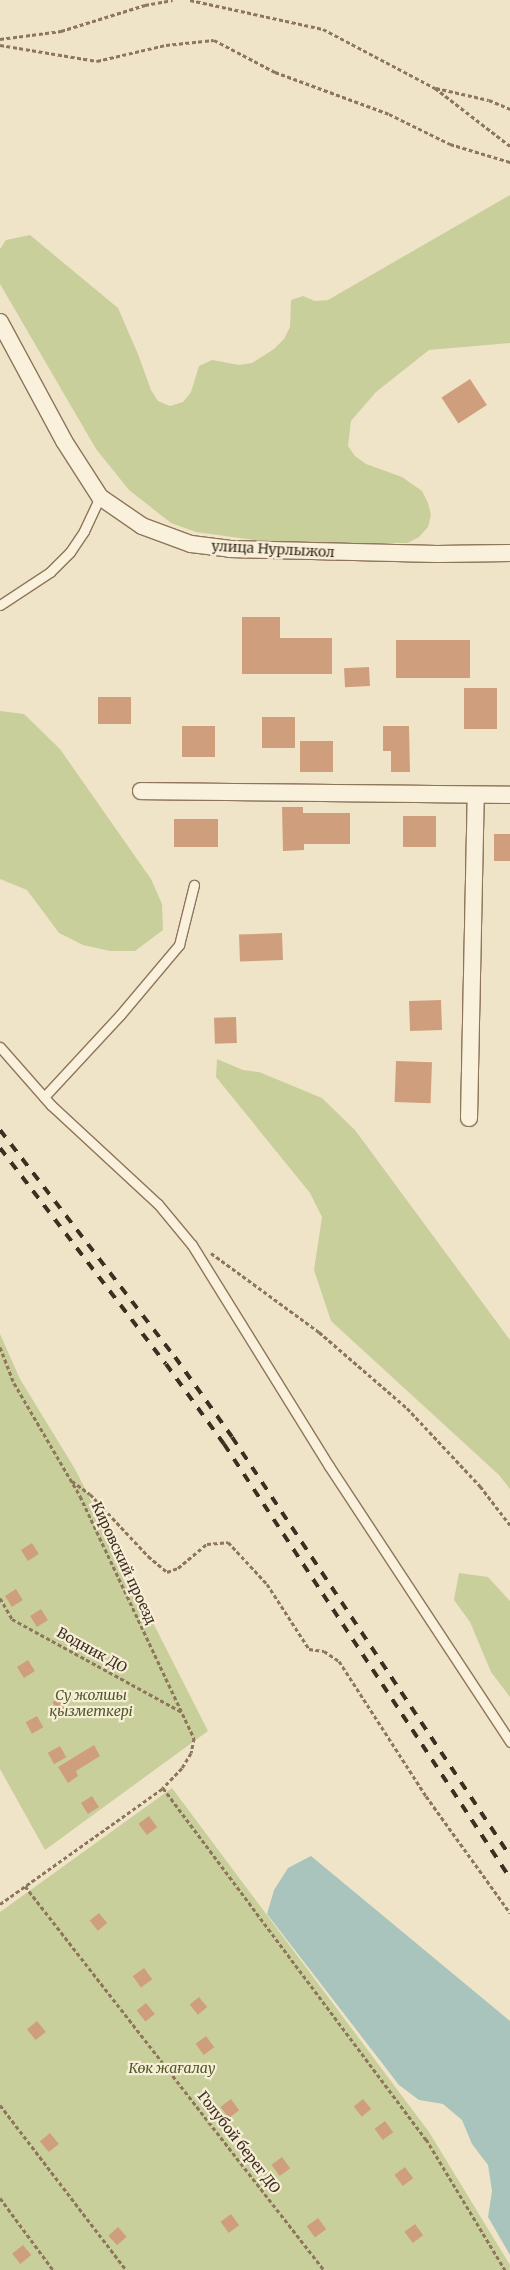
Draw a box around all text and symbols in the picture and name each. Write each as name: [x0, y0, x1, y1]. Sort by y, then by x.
street label: улица Нурлыжол: [211, 537, 335, 561]
street label: Кировский проезд: [88, 1499, 160, 1627]
street label: Водник ДО: [54, 1624, 130, 1676]
park label: Су жолшы қызметкері: [49, 1687, 133, 1720]
park label: Көк жағалау: [129, 2060, 215, 2076]
street label: Голубой берег ДО: [194, 2088, 284, 2196]

